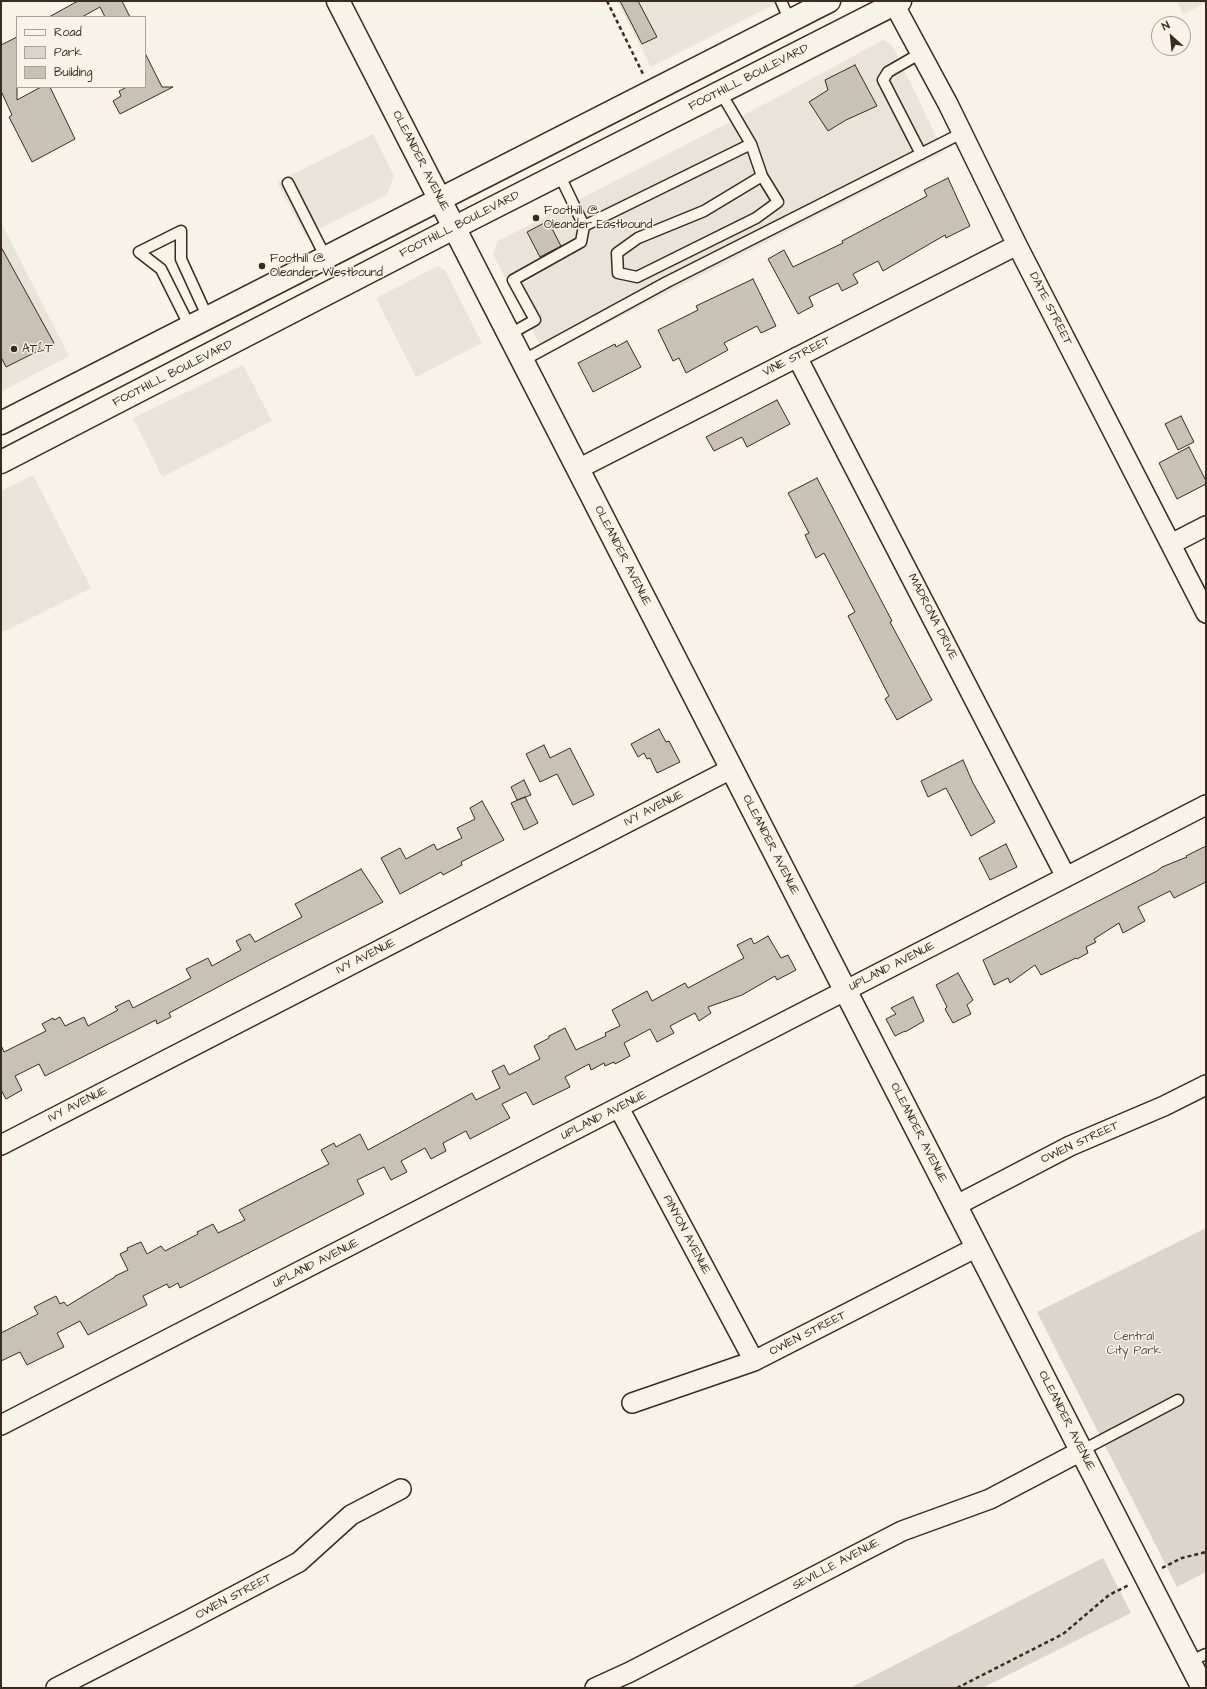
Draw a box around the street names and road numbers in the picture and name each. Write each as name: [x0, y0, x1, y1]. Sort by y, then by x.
street label: FOOTHILL BOULEVARD: [687, 41, 811, 115]
street label: OLEANDER AVENUE: [388, 108, 452, 214]
street label: FOOTHILL BOULEVARD: [398, 188, 522, 262]
street label: DATE STREET: [1025, 270, 1075, 348]
street label: VINE STREET: [761, 334, 833, 380]
street label: FOOTHILL BOULEVARD: [111, 337, 235, 411]
street label: OLEANDER AVENUE: [590, 503, 654, 609]
street label: MADRONA DRIVE: [904, 572, 960, 662]
street label: IVY AVENUE: [622, 788, 686, 830]
street label: OLEANDER AVENUE: [738, 792, 802, 898]
street label: IVY AVENUE: [334, 936, 398, 978]
street label: UPLAND AVENUE: [847, 939, 937, 995]
street label: OLEANDER AVENUE: [886, 1080, 950, 1186]
street label: IVY AVENUE: [46, 1084, 110, 1126]
street label: UPLAND AVENUE: [559, 1088, 649, 1144]
street label: OWEN STREET: [1039, 1119, 1121, 1167]
street label: PINYON AVENUE: [659, 1193, 713, 1277]
street label: UPLAND AVENUE: [271, 1236, 361, 1292]
street label: OWEN STREET: [767, 1308, 849, 1360]
street label: OLEANDER AVENUE: [1034, 1368, 1098, 1474]
street label: SEVILLE AVENUE: [790, 1536, 882, 1594]
street label: OWEN STREET: [193, 1571, 275, 1623]

